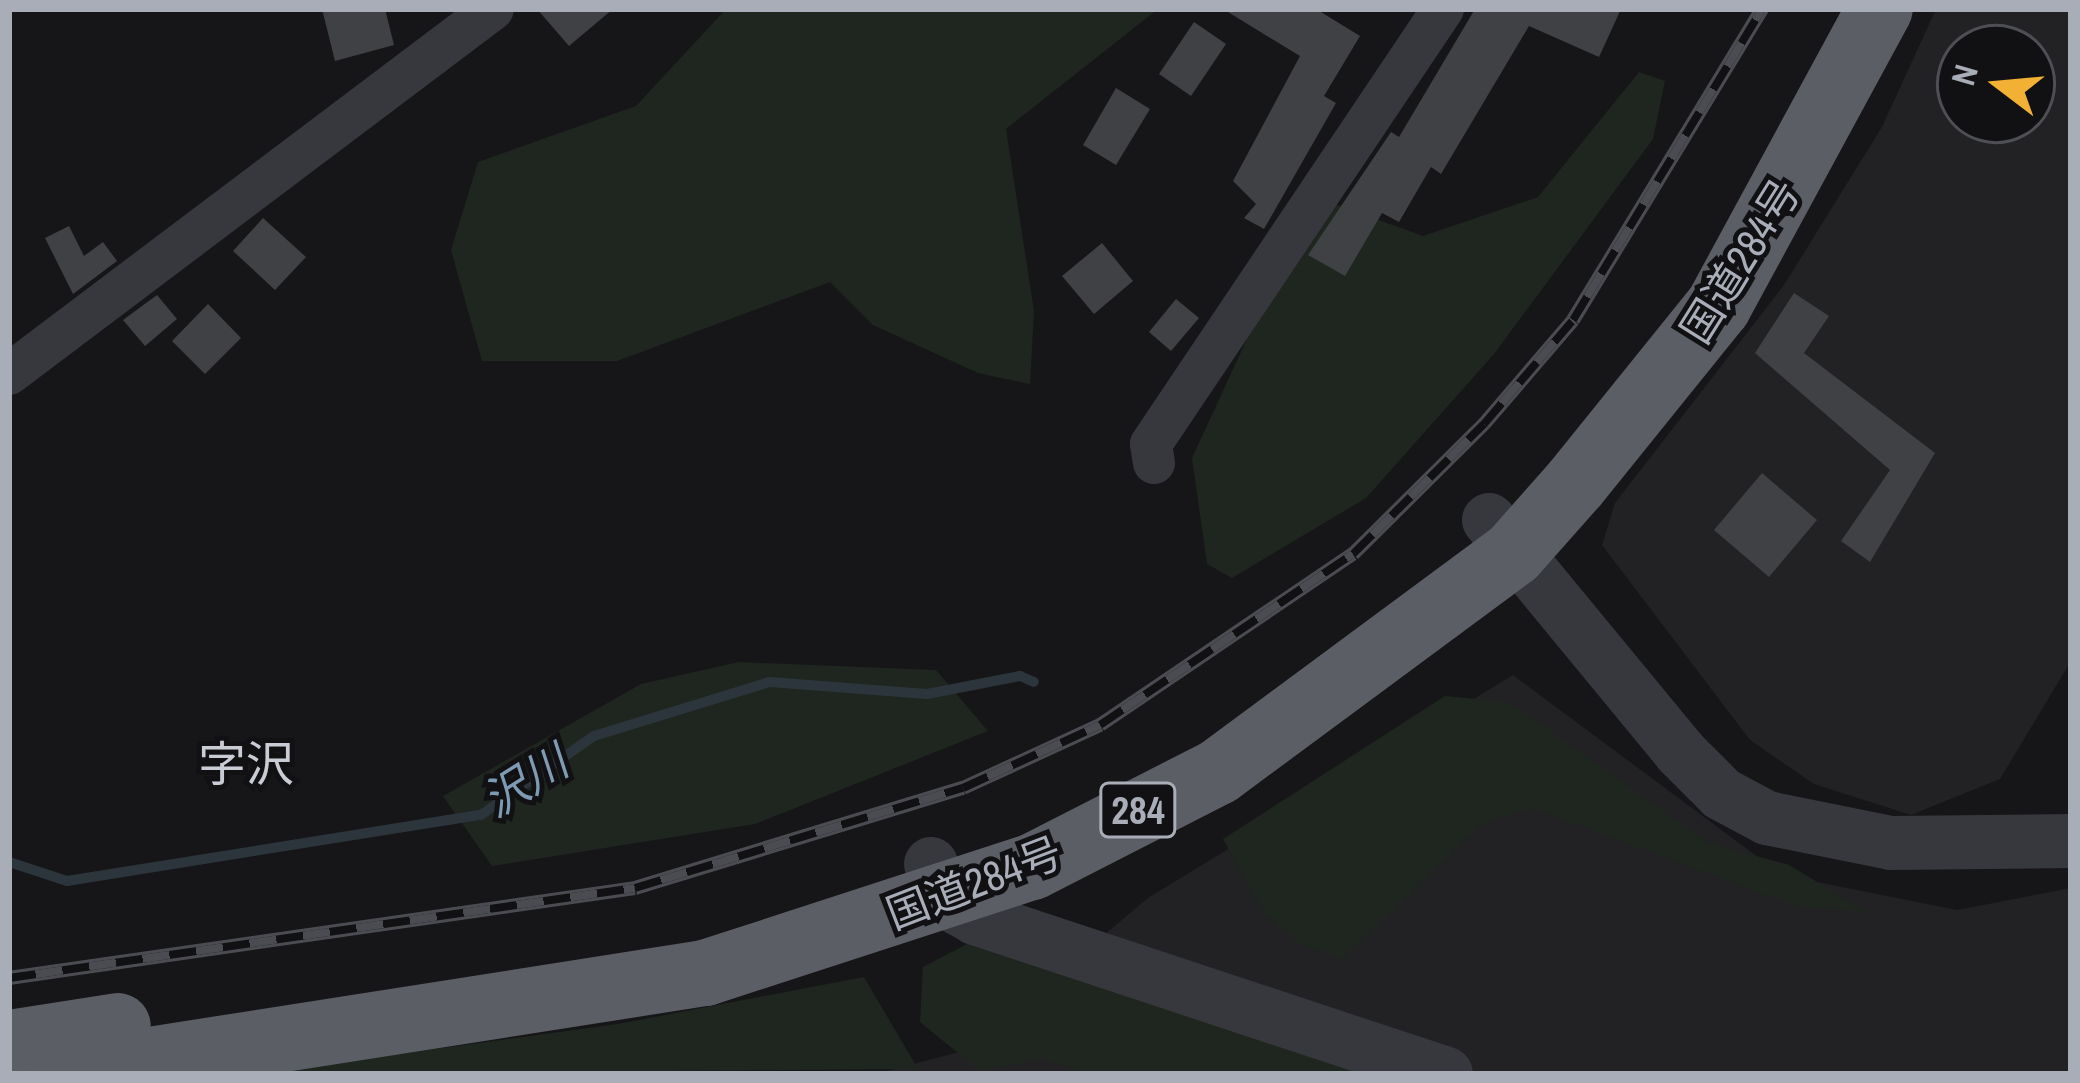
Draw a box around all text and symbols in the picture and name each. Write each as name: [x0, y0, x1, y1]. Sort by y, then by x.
north arrow: [1936, 24, 2056, 144]
text: N: [1940, 59, 1988, 90]
street label: 国道284号: [1670, 170, 1810, 352]
water label: 沢川: [473, 734, 577, 828]
district label: 字沢: [198, 735, 294, 793]
road number: 284: [1099, 777, 1177, 843]
street label: 国道284号: [879, 827, 1069, 939]

